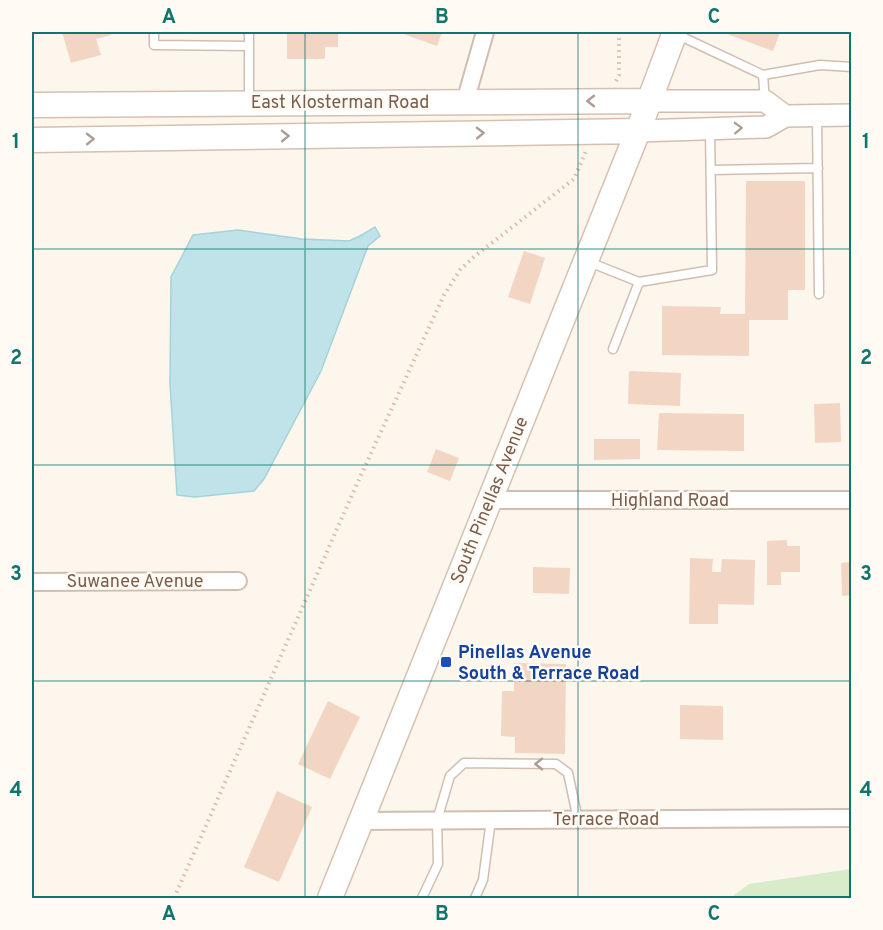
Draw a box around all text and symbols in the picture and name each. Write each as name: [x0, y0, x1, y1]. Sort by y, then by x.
text: A: [162, 5, 176, 31]
text: B: [435, 5, 449, 31]
text: C: [708, 5, 720, 31]
street label: East Klosterman Road: [251, 92, 429, 115]
one-way arrow: [586, 95, 595, 107]
one-way arrow: [734, 122, 743, 134]
one-way arrow: [475, 127, 484, 140]
text: 1: [12, 130, 20, 156]
one-way arrow: [280, 130, 289, 142]
text: 1: [862, 130, 870, 156]
one-way arrow: [85, 133, 94, 145]
text: 2: [10, 346, 22, 372]
text: 2: [860, 346, 872, 372]
street label: South Pinellas Avenue: [446, 414, 534, 588]
street label: Highland Road: [611, 490, 729, 513]
text: 3: [10, 562, 22, 588]
text: 3: [860, 562, 872, 588]
street label: Suwanee Avenue: [66, 571, 204, 594]
place label: Pinellas Avenue South & Terrace Road: [458, 642, 640, 686]
marker: Pinellas Avenue South & Terrace Road: [439, 655, 453, 669]
one-way arrow: [535, 757, 544, 770]
text: 4: [10, 778, 22, 804]
text: 4: [860, 778, 872, 804]
street label: Terrace Road: [553, 809, 659, 832]
text: A: [162, 902, 176, 928]
text: B: [435, 902, 449, 928]
text: C: [708, 902, 720, 928]

